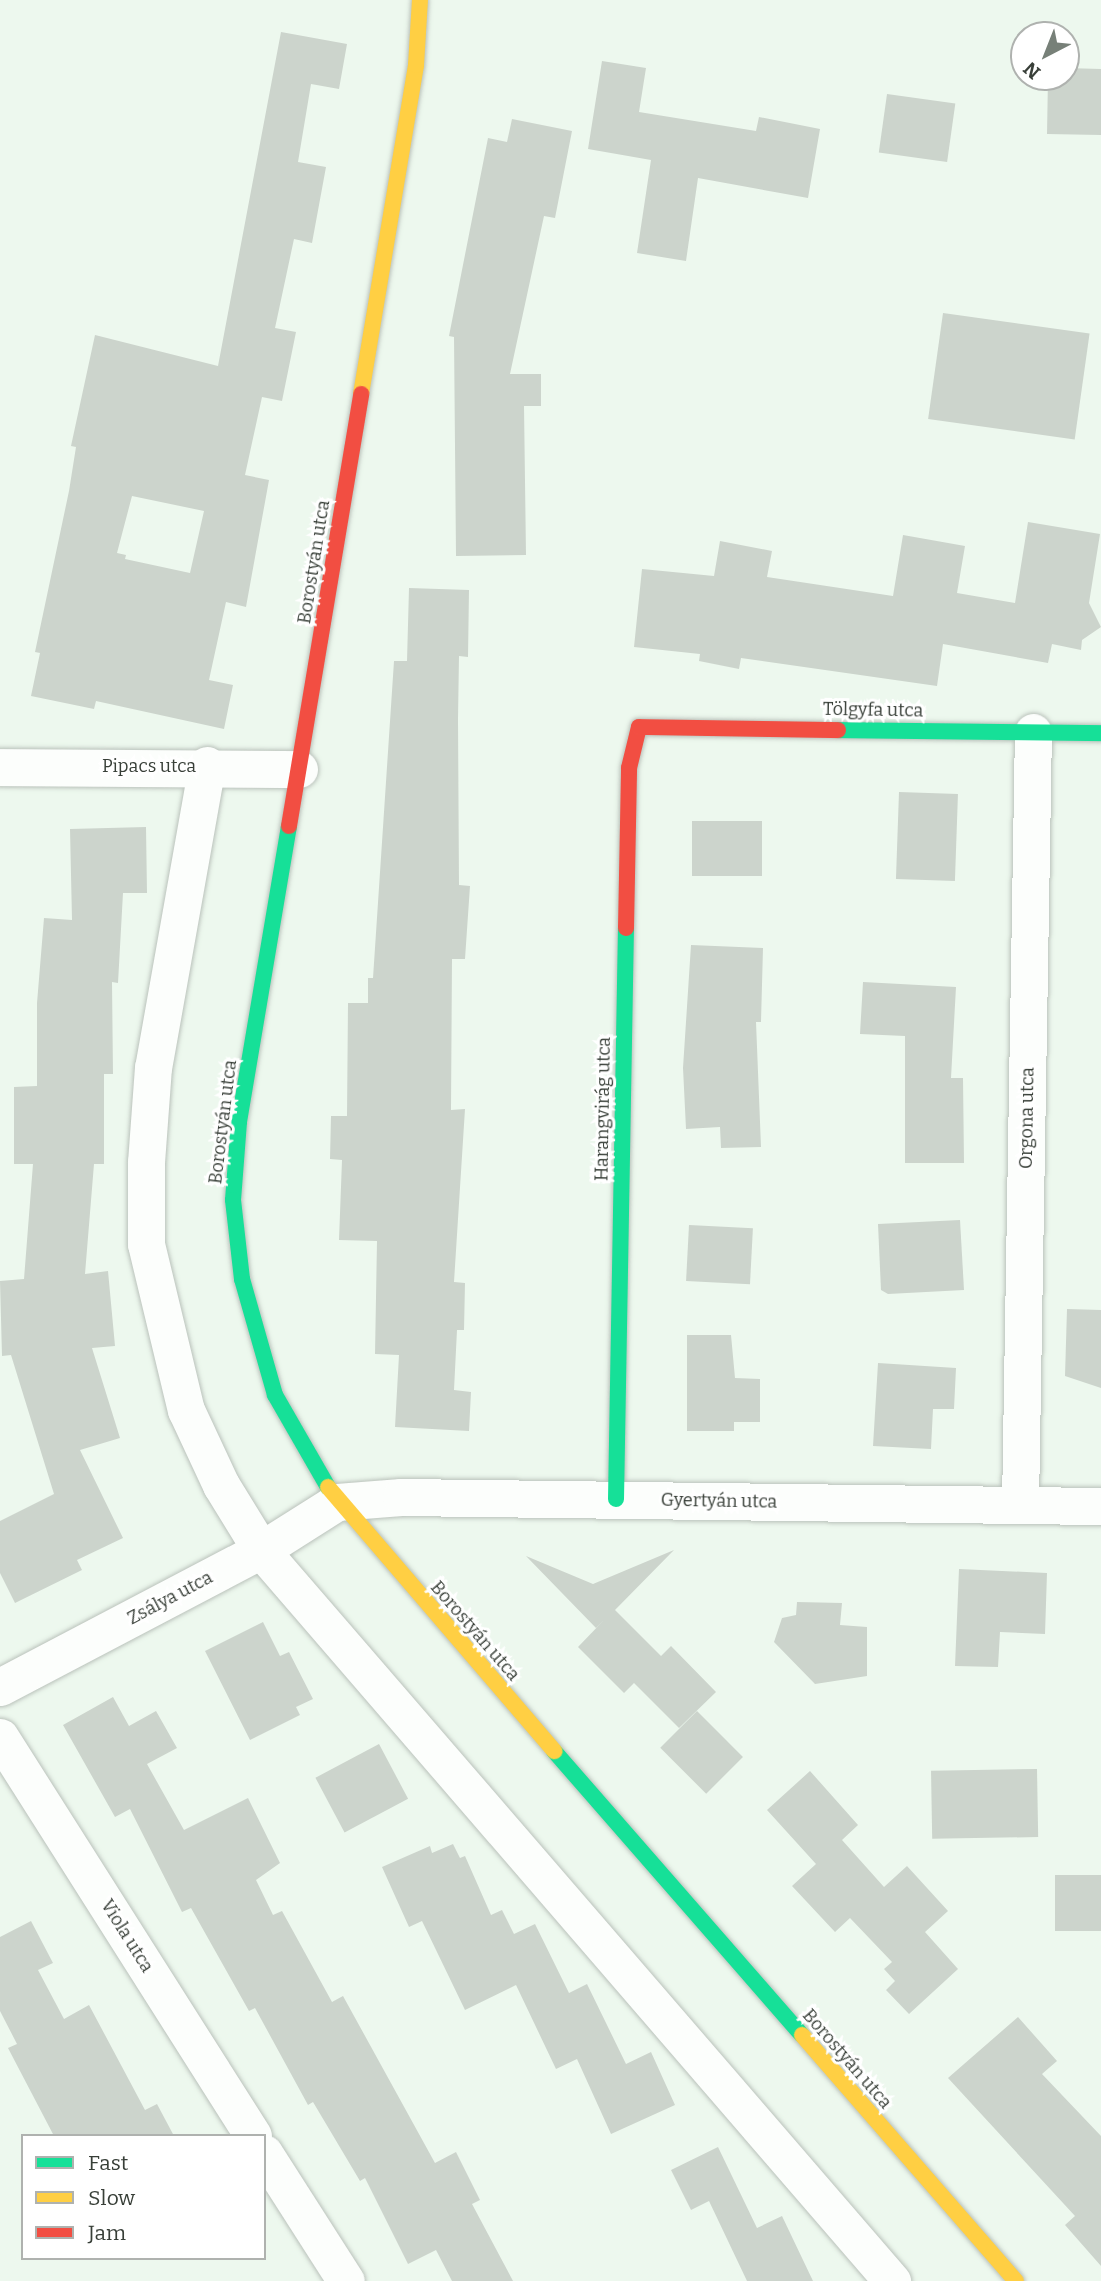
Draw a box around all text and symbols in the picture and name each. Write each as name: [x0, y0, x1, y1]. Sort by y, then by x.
north arrow: [1010, 21, 1080, 91]
text: N: [1019, 57, 1045, 84]
street label: Borostyán utca: [294, 499, 334, 625]
street label: Tölgyfa utca: [823, 698, 923, 722]
street label: Pipacs utca: [102, 755, 196, 777]
street label: Harangvirág utca: [591, 1037, 615, 1181]
street label: Borostyán utca: [205, 1059, 241, 1185]
street label: Orgona utca: [1015, 1067, 1039, 1169]
street label: Gyertyán utca: [661, 1489, 777, 1513]
street label: Zsálya utca: [124, 1567, 216, 1629]
street label: Borostyán utca: [426, 1577, 524, 1685]
street label: Viola utca: [96, 1896, 158, 1976]
street label: Borostyán utca: [798, 2005, 896, 2113]
legend: [21, 2134, 266, 2260]
text: Fast: [88, 2150, 128, 2176]
text: Slow: [88, 2185, 135, 2211]
text: Jam: [88, 2220, 126, 2246]

